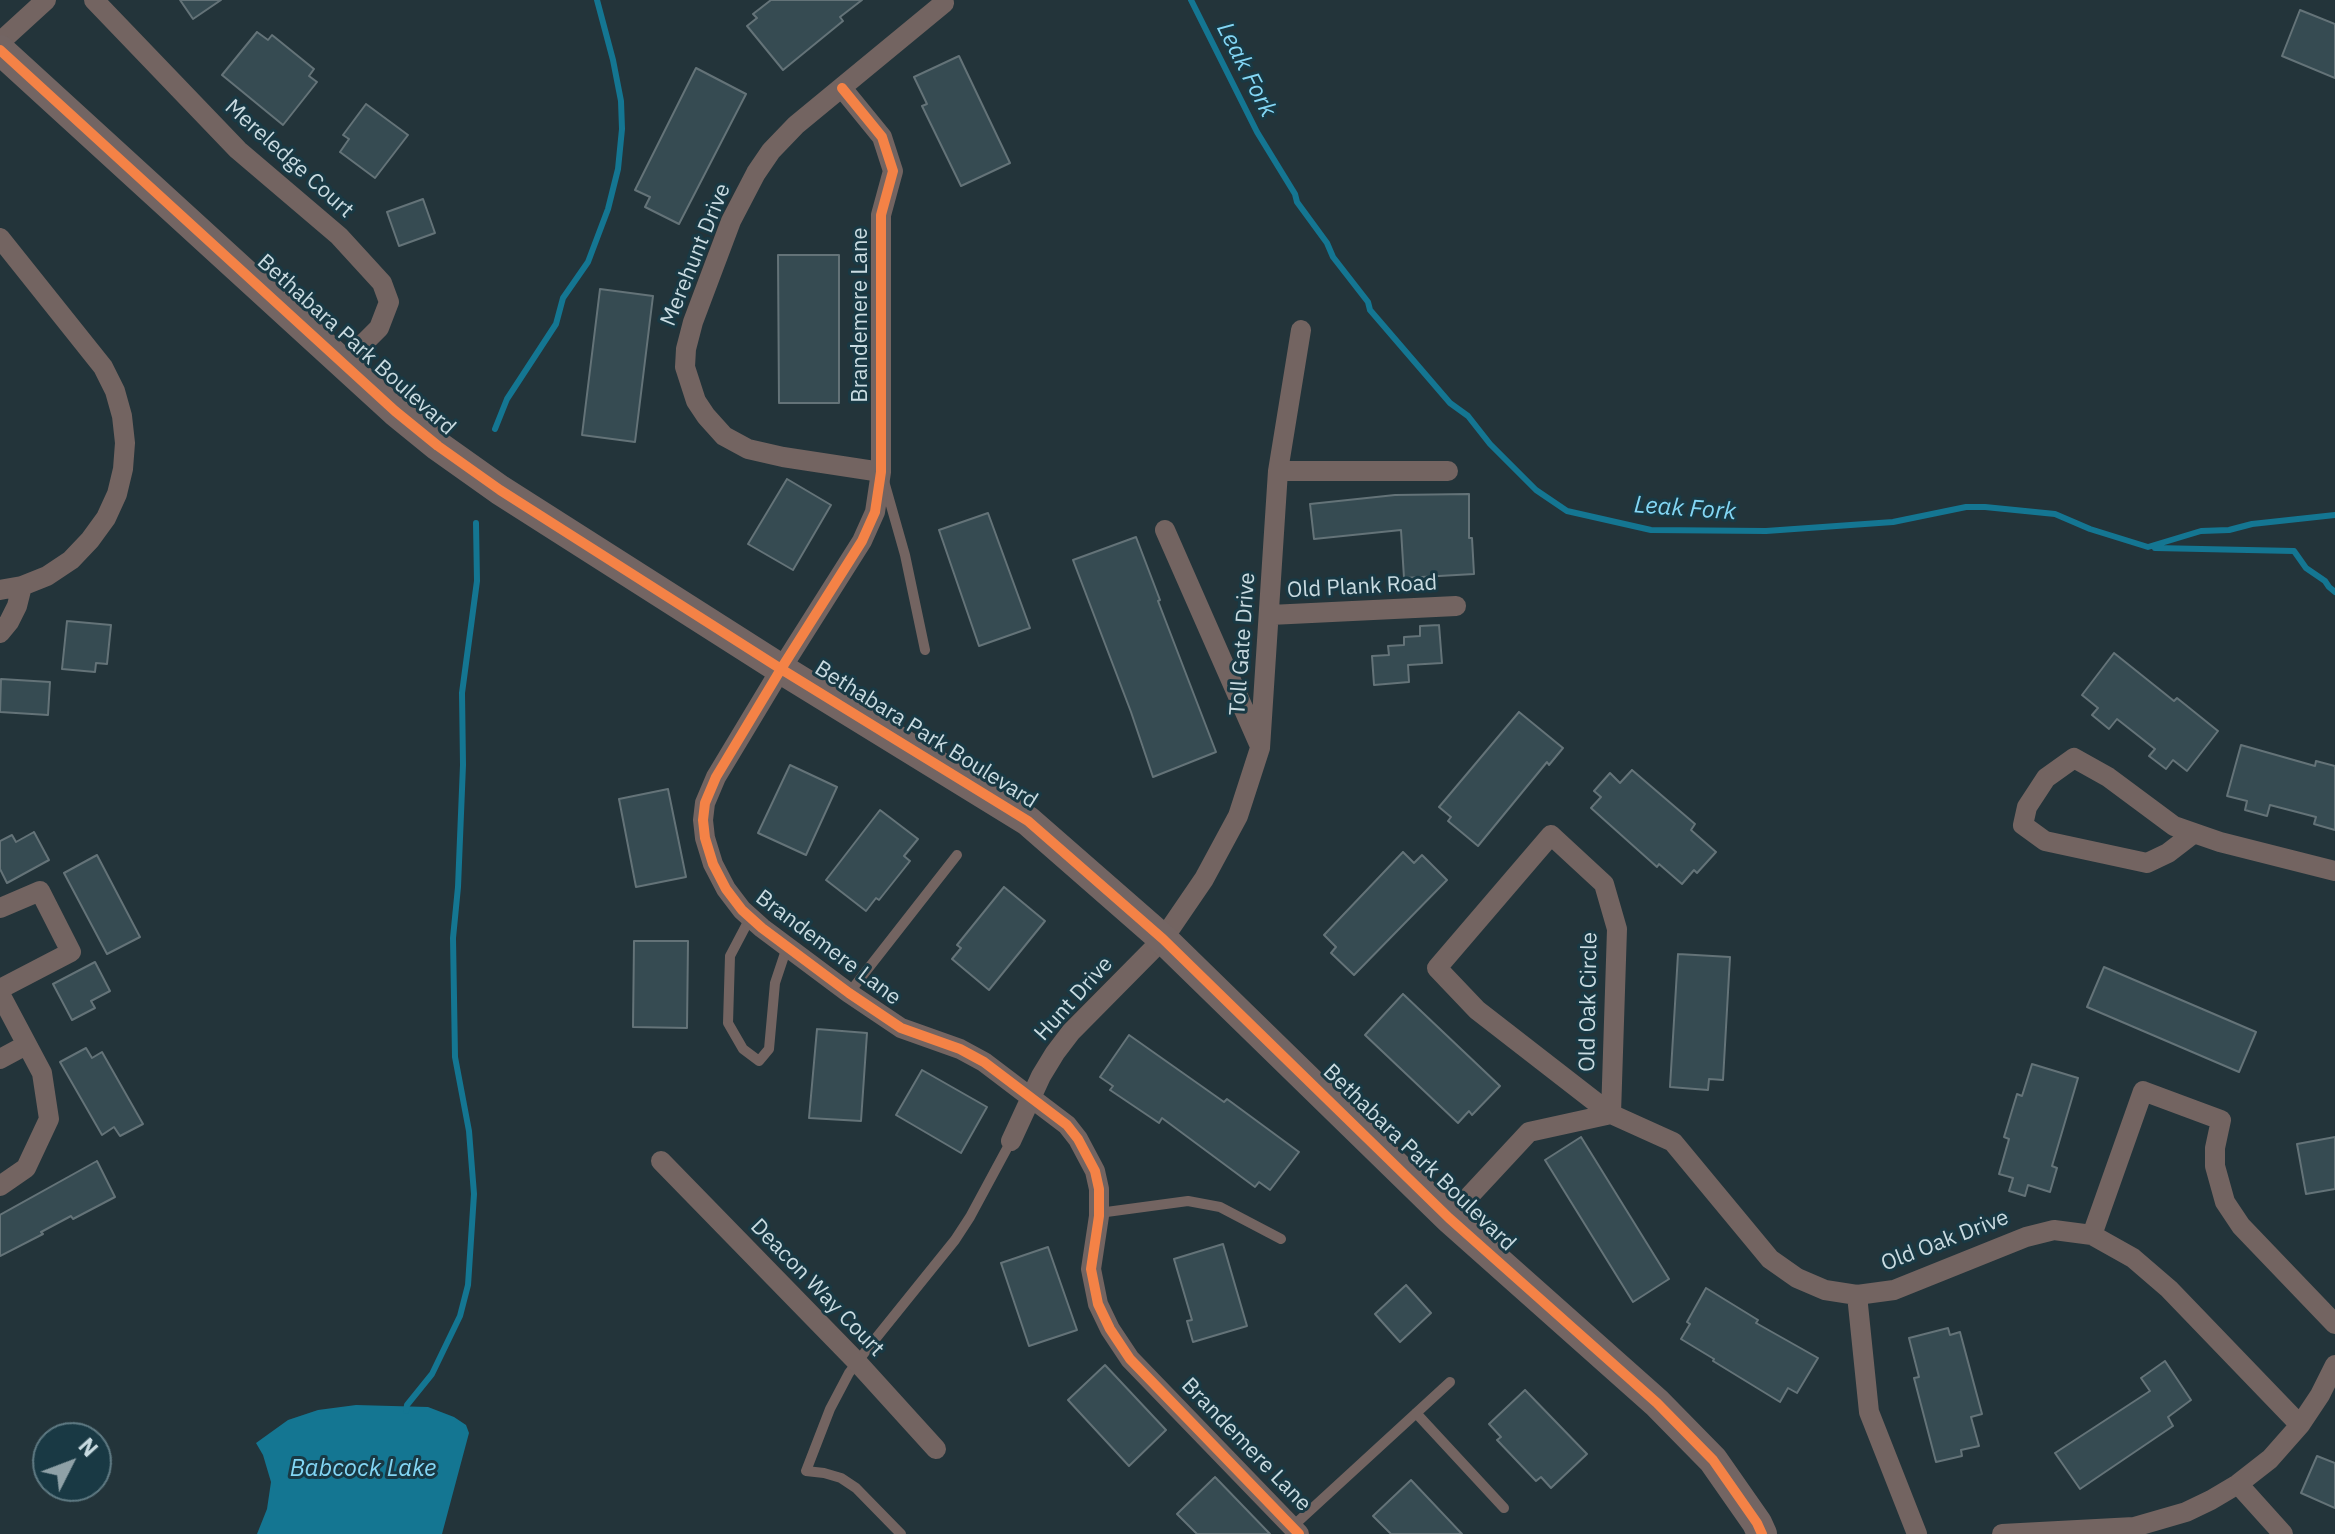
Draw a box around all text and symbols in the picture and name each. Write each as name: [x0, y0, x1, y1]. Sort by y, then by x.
water label: Leak Fork: [1210, 18, 1282, 122]
street label: Mereledge Court: [219, 94, 359, 224]
street label: Merehunt Drive: [655, 180, 737, 330]
street label: Brandemere Lane: [848, 227, 874, 403]
street label: Bethabara Park Boulevard: [251, 249, 461, 441]
water label: Leak Fork: [1633, 491, 1737, 527]
street label: Old Plank Road: [1286, 570, 1438, 604]
street label: Toll Gate Drive: [1225, 571, 1261, 717]
street label: Bethabara Park Boulevard: [810, 656, 1042, 814]
street label: Brandemere Lane: [750, 885, 906, 1011]
street label: Old Oak Circle: [1575, 932, 1603, 1072]
street label: Hunt Drive: [1029, 951, 1119, 1047]
street label: Bethabara Park Boulevard: [1317, 1059, 1521, 1257]
street label: Old Oak Drive: [1877, 1205, 2013, 1277]
street label: Deacon Way Court: [745, 1214, 889, 1362]
street label: Brandemere Lane: [1176, 1373, 1316, 1517]
north arrow: [32, 1422, 112, 1502]
text: N: [73, 1431, 105, 1463]
water label: Babcock Lake: [290, 1455, 436, 1483]

